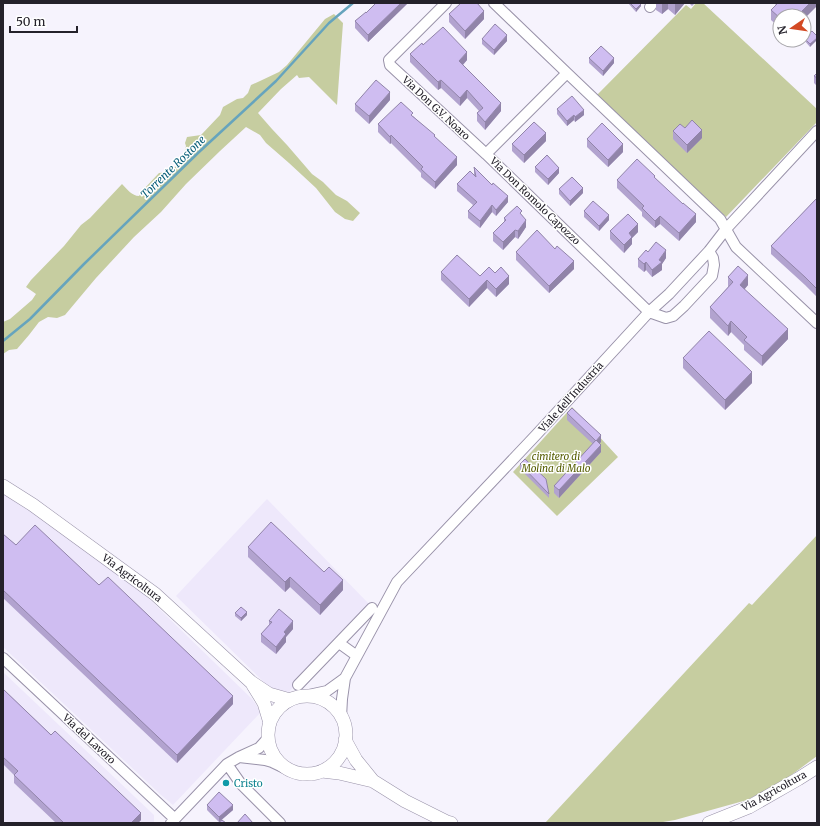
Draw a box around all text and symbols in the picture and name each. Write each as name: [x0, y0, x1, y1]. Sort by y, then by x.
scale bar: [10, 8, 77, 34]
north arrow: [772, 8, 812, 48]
text: 50 m: [16, 14, 45, 29]
text: N: [774, 24, 790, 36]
street label: Via Don G.V. Noaro: [399, 73, 473, 143]
water label: Torrente Rostone: [138, 132, 209, 201]
street label: Via Don Romolo Capozzo: [486, 154, 583, 248]
street label: Viale dell'Industria: [535, 359, 606, 436]
park label: cimitero di Molina di Malo: [521, 450, 591, 475]
street label: Via Agricoltura: [99, 551, 165, 605]
street label: Via del Lavoro: [59, 711, 118, 767]
street label: Via Agricoltura: [739, 768, 809, 815]
place label: Cristo: [234, 777, 263, 790]
marker: Cristo: [221, 778, 231, 788]

